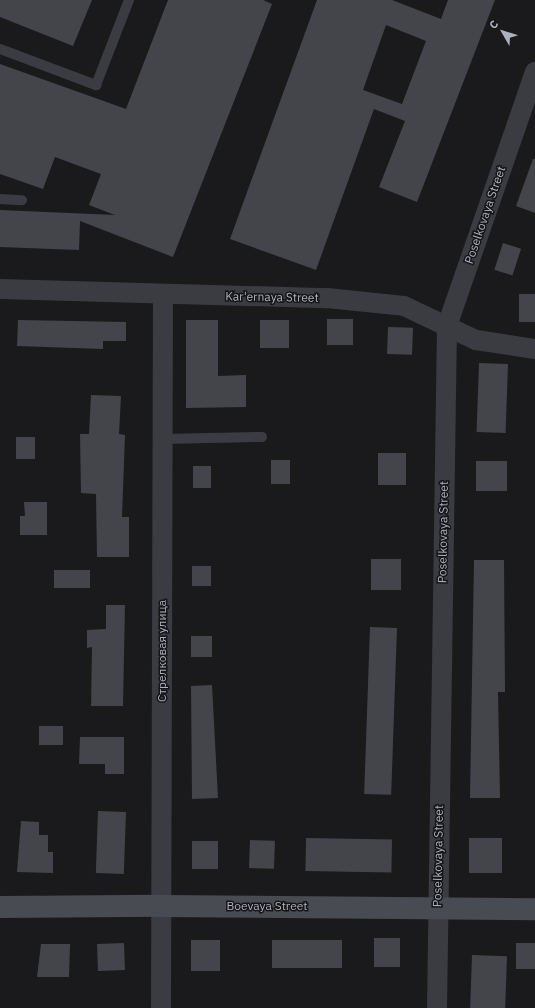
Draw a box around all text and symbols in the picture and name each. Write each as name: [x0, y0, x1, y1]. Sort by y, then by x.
north arrow: [483, 12, 523, 52]
text: С: [486, 17, 501, 32]
street label: Poselkovaya Street: [462, 164, 508, 266]
street label: Kar'ernaya Street: [225, 289, 319, 305]
street label: Poselkovaya Street: [435, 481, 451, 583]
street label: Стрелковая улица: [155, 600, 169, 702]
street label: Poselkovaya Street: [430, 805, 446, 907]
street label: Boevaya Street: [226, 899, 308, 913]

